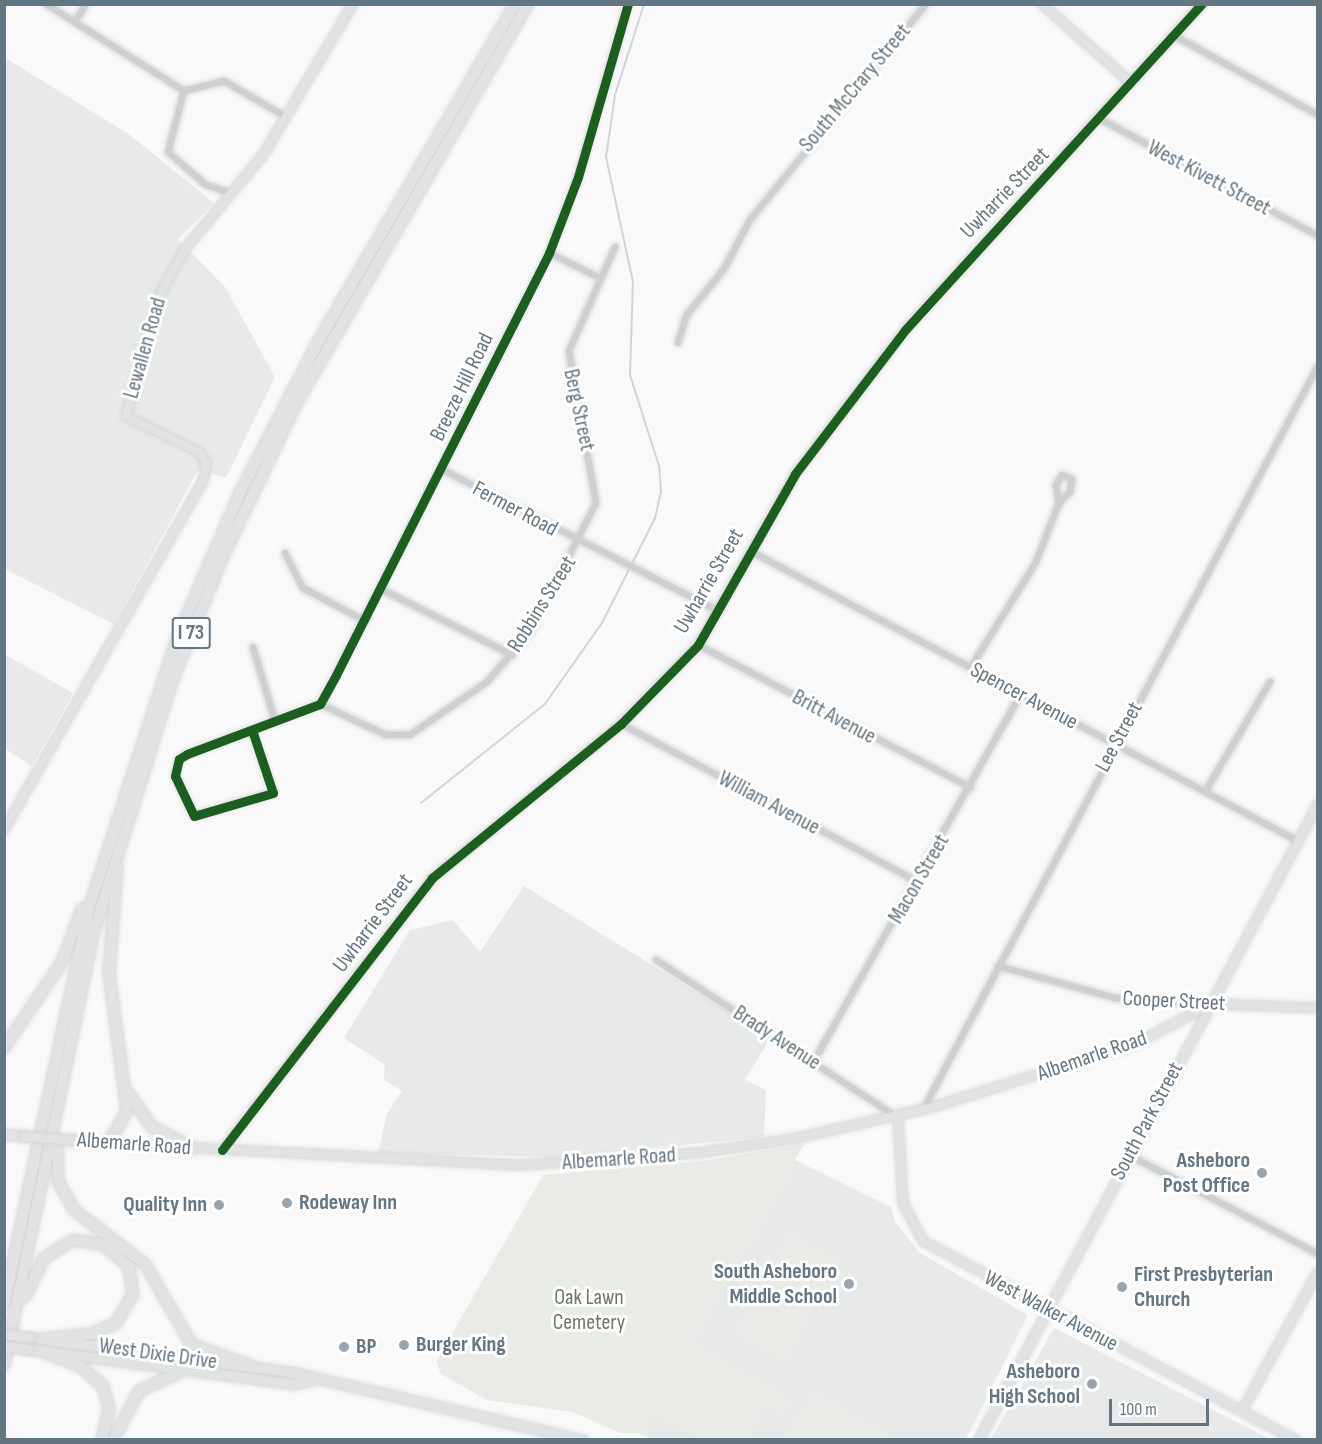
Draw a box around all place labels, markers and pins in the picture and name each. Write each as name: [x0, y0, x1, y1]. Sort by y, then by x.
place label: Asheboro Post Office: [1163, 1147, 1250, 1198]
marker: Asheboro Post Office: [1255, 1166, 1269, 1180]
place label: Rodeway Inn: [299, 1190, 397, 1216]
place label: Quality Inn: [123, 1192, 207, 1218]
marker: Rodeway Inn: [280, 1196, 294, 1210]
marker: Quality Inn: [212, 1198, 226, 1212]
place label: South Asheboro Middle School: [714, 1258, 837, 1310]
place label: First Presbyterian Church: [1134, 1261, 1273, 1312]
marker: South Asheboro Middle School: [842, 1277, 856, 1291]
marker: First Presbyterian Church: [1115, 1280, 1129, 1294]
place label: Burger King: [416, 1332, 505, 1358]
place label: BP: [356, 1334, 376, 1360]
marker: Burger King: [397, 1338, 411, 1352]
marker: BP: [337, 1340, 351, 1354]
place label: Asheboro High School: [989, 1358, 1080, 1410]
marker: Asheboro High School: [1085, 1377, 1099, 1391]

